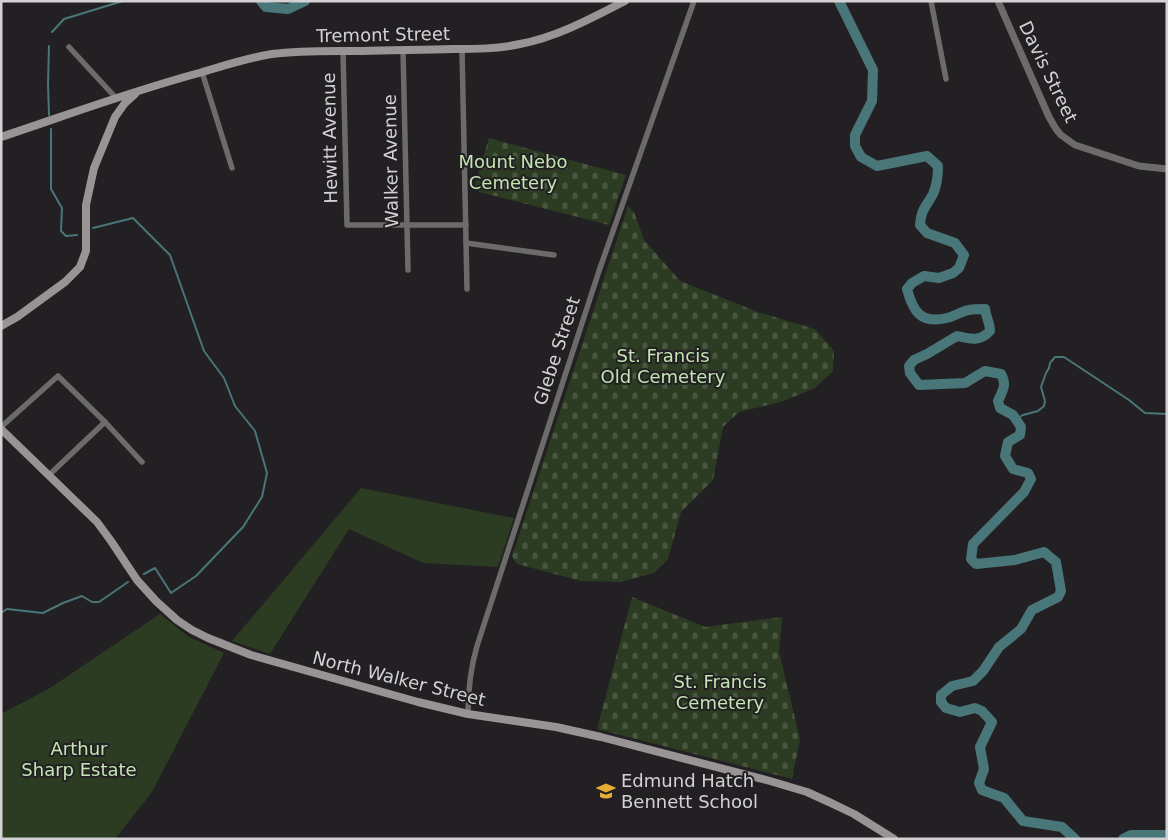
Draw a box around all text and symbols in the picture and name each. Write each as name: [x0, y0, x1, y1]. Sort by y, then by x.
street label: Davis Street: [1015, 18, 1082, 126]
street label: Tremont Street: [315, 23, 450, 46]
street label: Hewitt Avenue: [318, 72, 341, 204]
street label: Walker Avenue: [379, 94, 402, 228]
park label: Mount Nebo Cemetery: [458, 151, 568, 193]
street label: Glebe Street: [529, 294, 584, 408]
park label: St. Francis Old Cemetery: [601, 345, 726, 387]
street label: North Walker Street: [311, 647, 488, 710]
park label: St. Francis Cemetery: [673, 671, 767, 713]
park label: Arthur Sharp Estate: [21, 738, 137, 780]
place label: Edmund Hatch Bennett School: [621, 770, 758, 812]
school or university icon: Edmund Hatch Bennett School: [595, 780, 617, 802]

